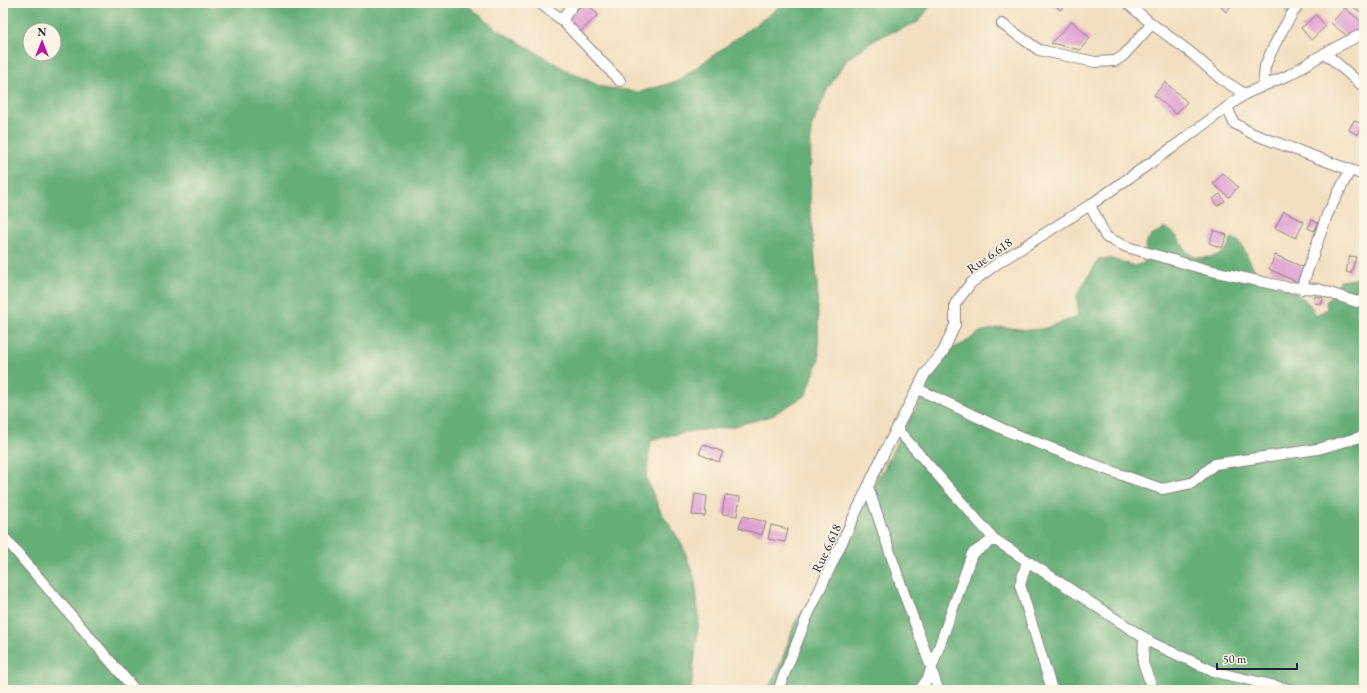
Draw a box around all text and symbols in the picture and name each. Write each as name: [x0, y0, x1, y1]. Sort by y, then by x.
north arrow: [22, 22, 62, 62]
text: N: [38, 25, 47, 39]
street label: Rue 6.618: [963, 234, 1015, 277]
street label: Rue 6.618: [808, 521, 845, 575]
scale bar: [1217, 645, 1297, 671]
text: 50 m: [1223, 651, 1247, 667]

